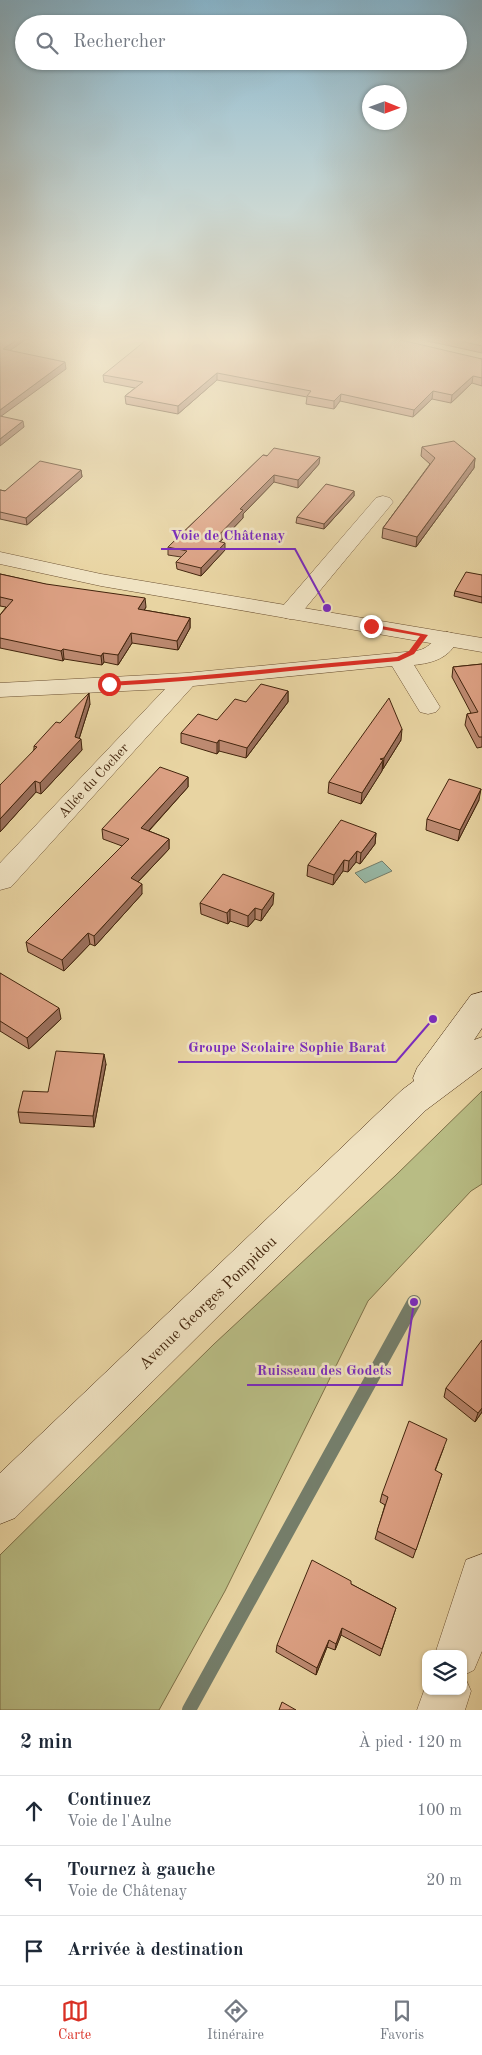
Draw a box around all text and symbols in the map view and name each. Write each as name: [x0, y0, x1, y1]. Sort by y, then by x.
search box: [15, 15, 467, 70]
icon: search: [33, 29, 61, 57]
text: Rechercher: [73, 33, 166, 52]
north arrow: [362, 85, 407, 130]
callout: Voie de Châtenay: [161, 519, 295, 549]
text: Voie de Châtenay: [171, 529, 285, 544]
route end: [360, 615, 383, 638]
route start: [98, 673, 121, 696]
street label: Allée du Cocher: [56, 741, 132, 821]
callout: Groupe Scolaire Sophie Barat: [178, 1032, 396, 1062]
text: Groupe Scolaire Sophie Barat: [188, 1041, 386, 1056]
street label: Avenue Georges Pompidou: [137, 1233, 281, 1373]
callout: Ruisseau des Godets: [247, 1355, 402, 1385]
text: Ruisseau des Godets: [257, 1364, 391, 1379]
map controls: [422, 1650, 467, 1695]
button: layers: [422, 1650, 467, 1695]
text: 2 min: [20, 1732, 73, 1753]
text: À pied · 120 m: [359, 1735, 462, 1751]
text: Continuez: [67, 1791, 151, 1810]
icon: ahead: [20, 1797, 48, 1825]
text: 100 m: [417, 1803, 462, 1819]
text: Voie de l'Aulne: [67, 1814, 171, 1830]
text: Tournez à gauche: [67, 1861, 215, 1880]
icon: left: [20, 1867, 48, 1895]
text: 20 m: [426, 1873, 462, 1889]
text: Voie de Châtenay: [67, 1884, 187, 1900]
icon: arrive: [20, 1937, 48, 1965]
text: Arrivée à destination: [67, 1941, 243, 1960]
tab: Carte: [58, 1997, 91, 2044]
tab: Itinéraire: [207, 1997, 264, 2044]
tab: Favoris: [380, 1997, 424, 2044]

